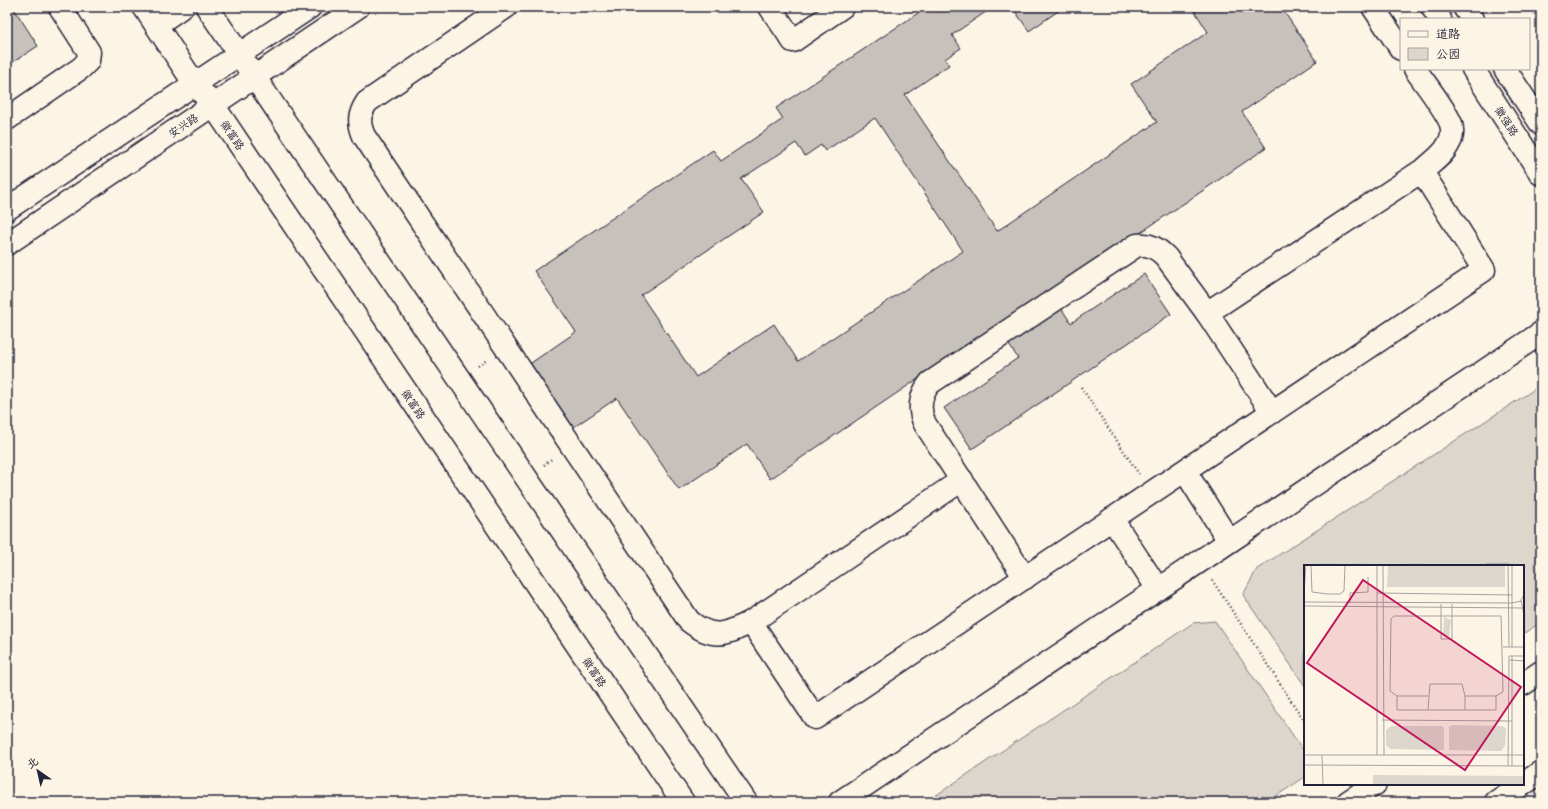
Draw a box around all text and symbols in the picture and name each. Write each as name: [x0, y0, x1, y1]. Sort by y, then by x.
legend: [1400, 18, 1530, 70]
text: 道路: [1436, 24, 1460, 42]
text: 公园: [1436, 44, 1460, 62]
street label: 徽强路: [1491, 103, 1523, 139]
street label: 安兴路: [165, 109, 201, 141]
street label: 徽富路: [217, 117, 249, 153]
street label: 徽富路: [398, 386, 430, 422]
inset map: [1304, 565, 1524, 785]
street label: 徽富路: [579, 654, 611, 690]
north arrow: [18, 751, 58, 791]
text: 北: [23, 752, 41, 772]

